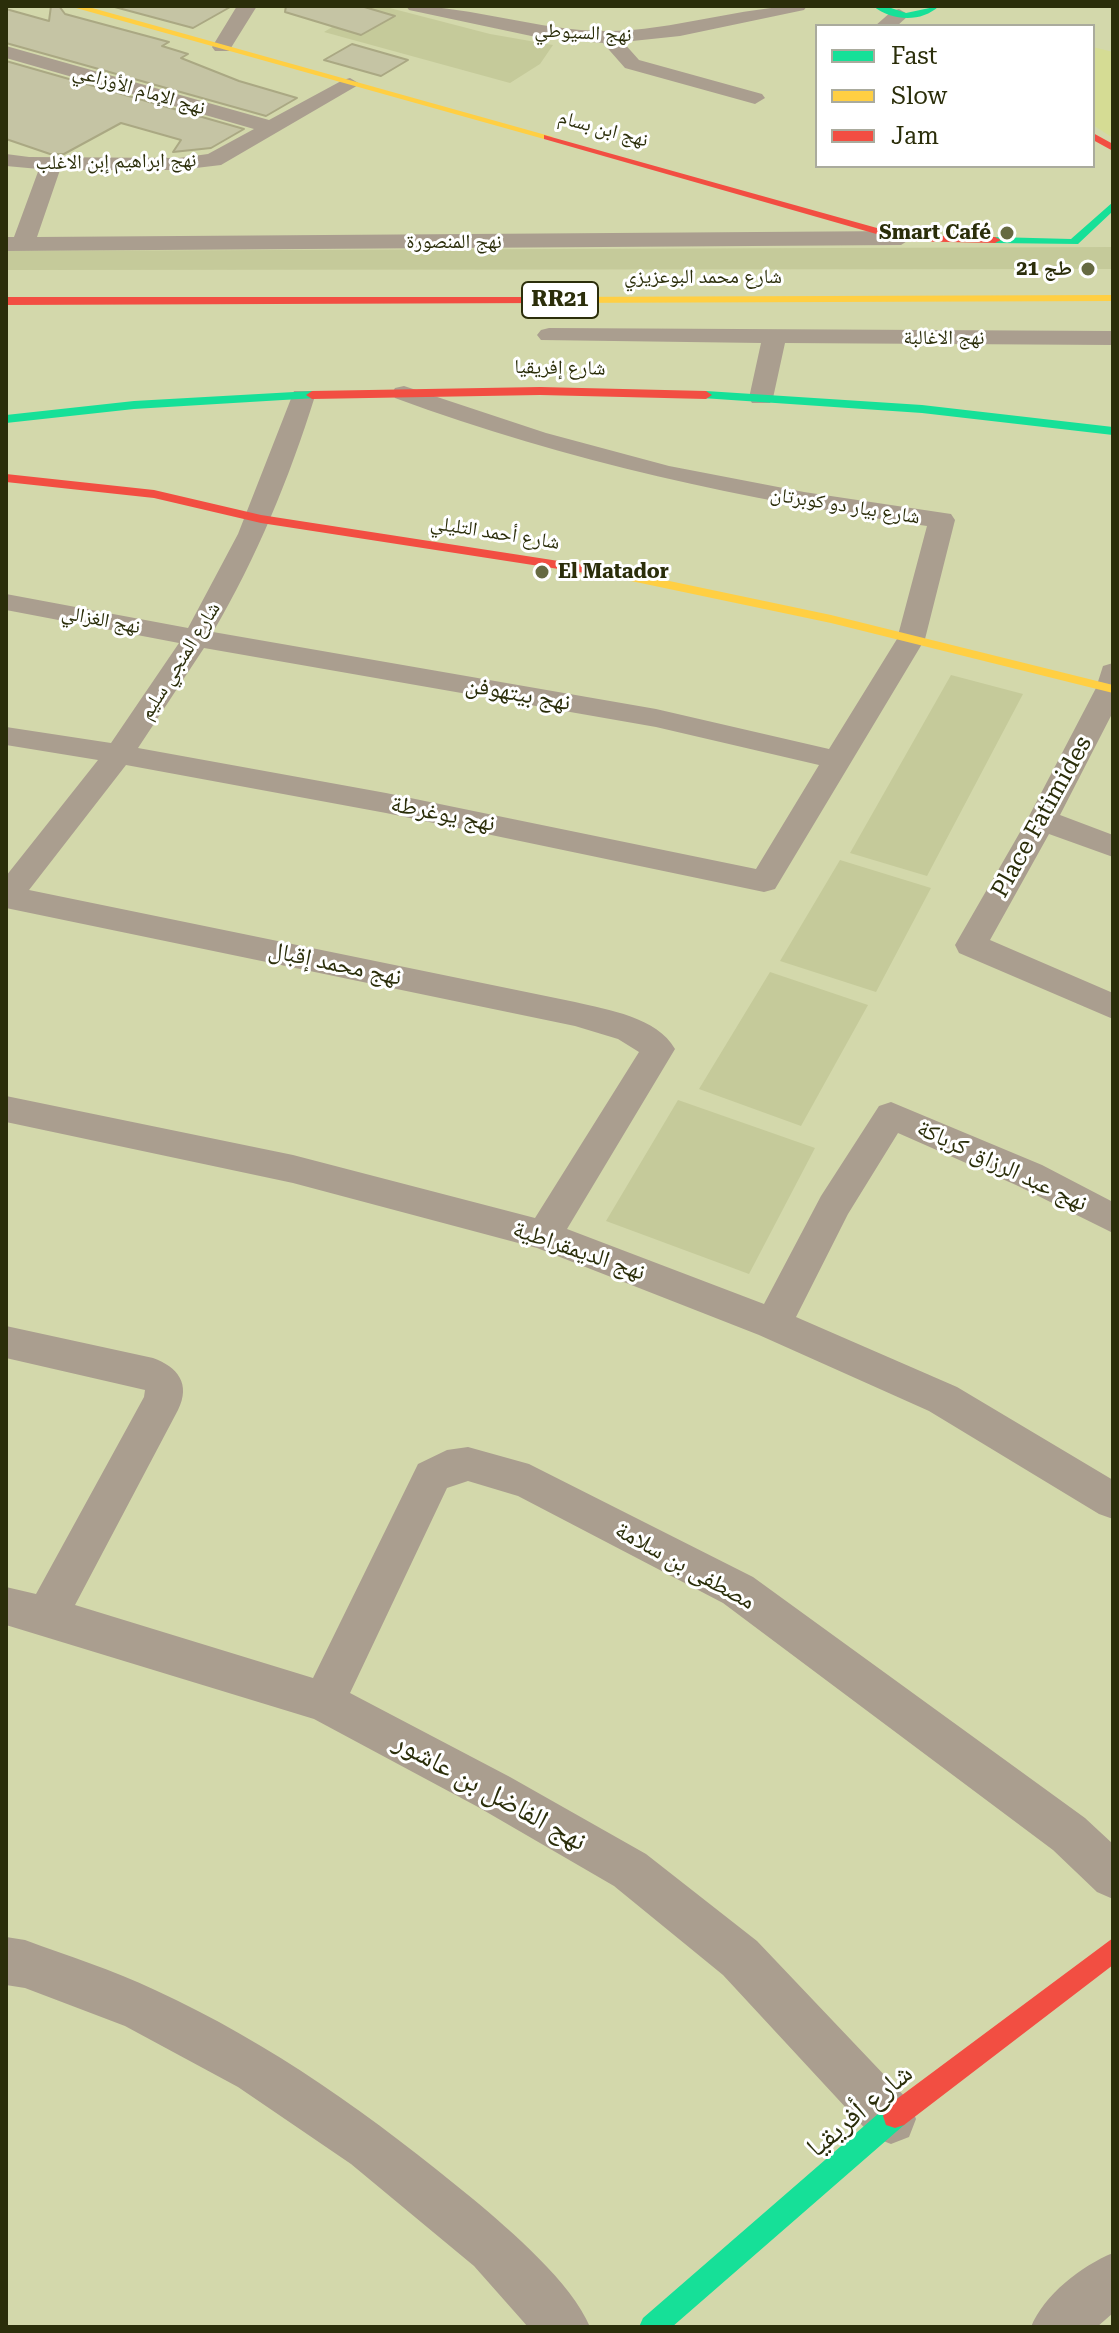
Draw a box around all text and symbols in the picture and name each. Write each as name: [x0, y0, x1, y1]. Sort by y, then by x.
street label: نهج السيوطي: [534, 18, 632, 48]
legend: [815, 24, 1095, 168]
text: Fast: [891, 42, 938, 70]
street label: نهج الإمام الأوزاعي: [70, 60, 208, 120]
text: Slow: [891, 82, 947, 110]
street label: نهج ابن بسام: [555, 105, 651, 153]
text: Jam: [891, 122, 939, 150]
street label: نهج ابراهيم إبن الاغلب: [35, 149, 197, 175]
place label: Smart Café: [879, 221, 991, 245]
marker: Smart Café: [998, 224, 1016, 242]
street label: نهج المنصورة: [406, 230, 502, 254]
place label: طج 21: [1016, 257, 1072, 281]
marker: طج 21: [1079, 260, 1097, 278]
street label: شارع محمد البوعزيزي: [624, 265, 782, 289]
road number: RR21: [522, 282, 598, 318]
street label: نهج الاغالبة: [904, 326, 984, 350]
street label: شارع إفريقيا: [514, 355, 606, 381]
street label: شارع بيار دو كوبرتان: [768, 482, 922, 530]
street label: شارع أحمد التليلي: [429, 511, 561, 555]
place label: El Matador: [558, 560, 669, 584]
marker: El Matador: [533, 563, 551, 581]
street label: شارع المنجي سليم: [134, 598, 226, 724]
street label: نهج الغزالي: [60, 601, 142, 639]
street label: نهج بيتهوفن: [463, 671, 573, 717]
street label: Place Fatimides: [986, 731, 1098, 903]
street label: نهج يوغرطة: [388, 790, 498, 838]
street label: نهج محمد إقبال: [266, 936, 404, 992]
street label: نهج عبد الرزاق كرباكة: [912, 1114, 1092, 1218]
street label: نهج الديمقراطية: [509, 1215, 649, 1287]
street label: مصطفى بن سلامة: [610, 1516, 760, 1616]
street label: نهج الفاضل بن عاشور: [388, 1725, 592, 1859]
street label: شارع أفريقيا: [800, 2057, 920, 2165]

